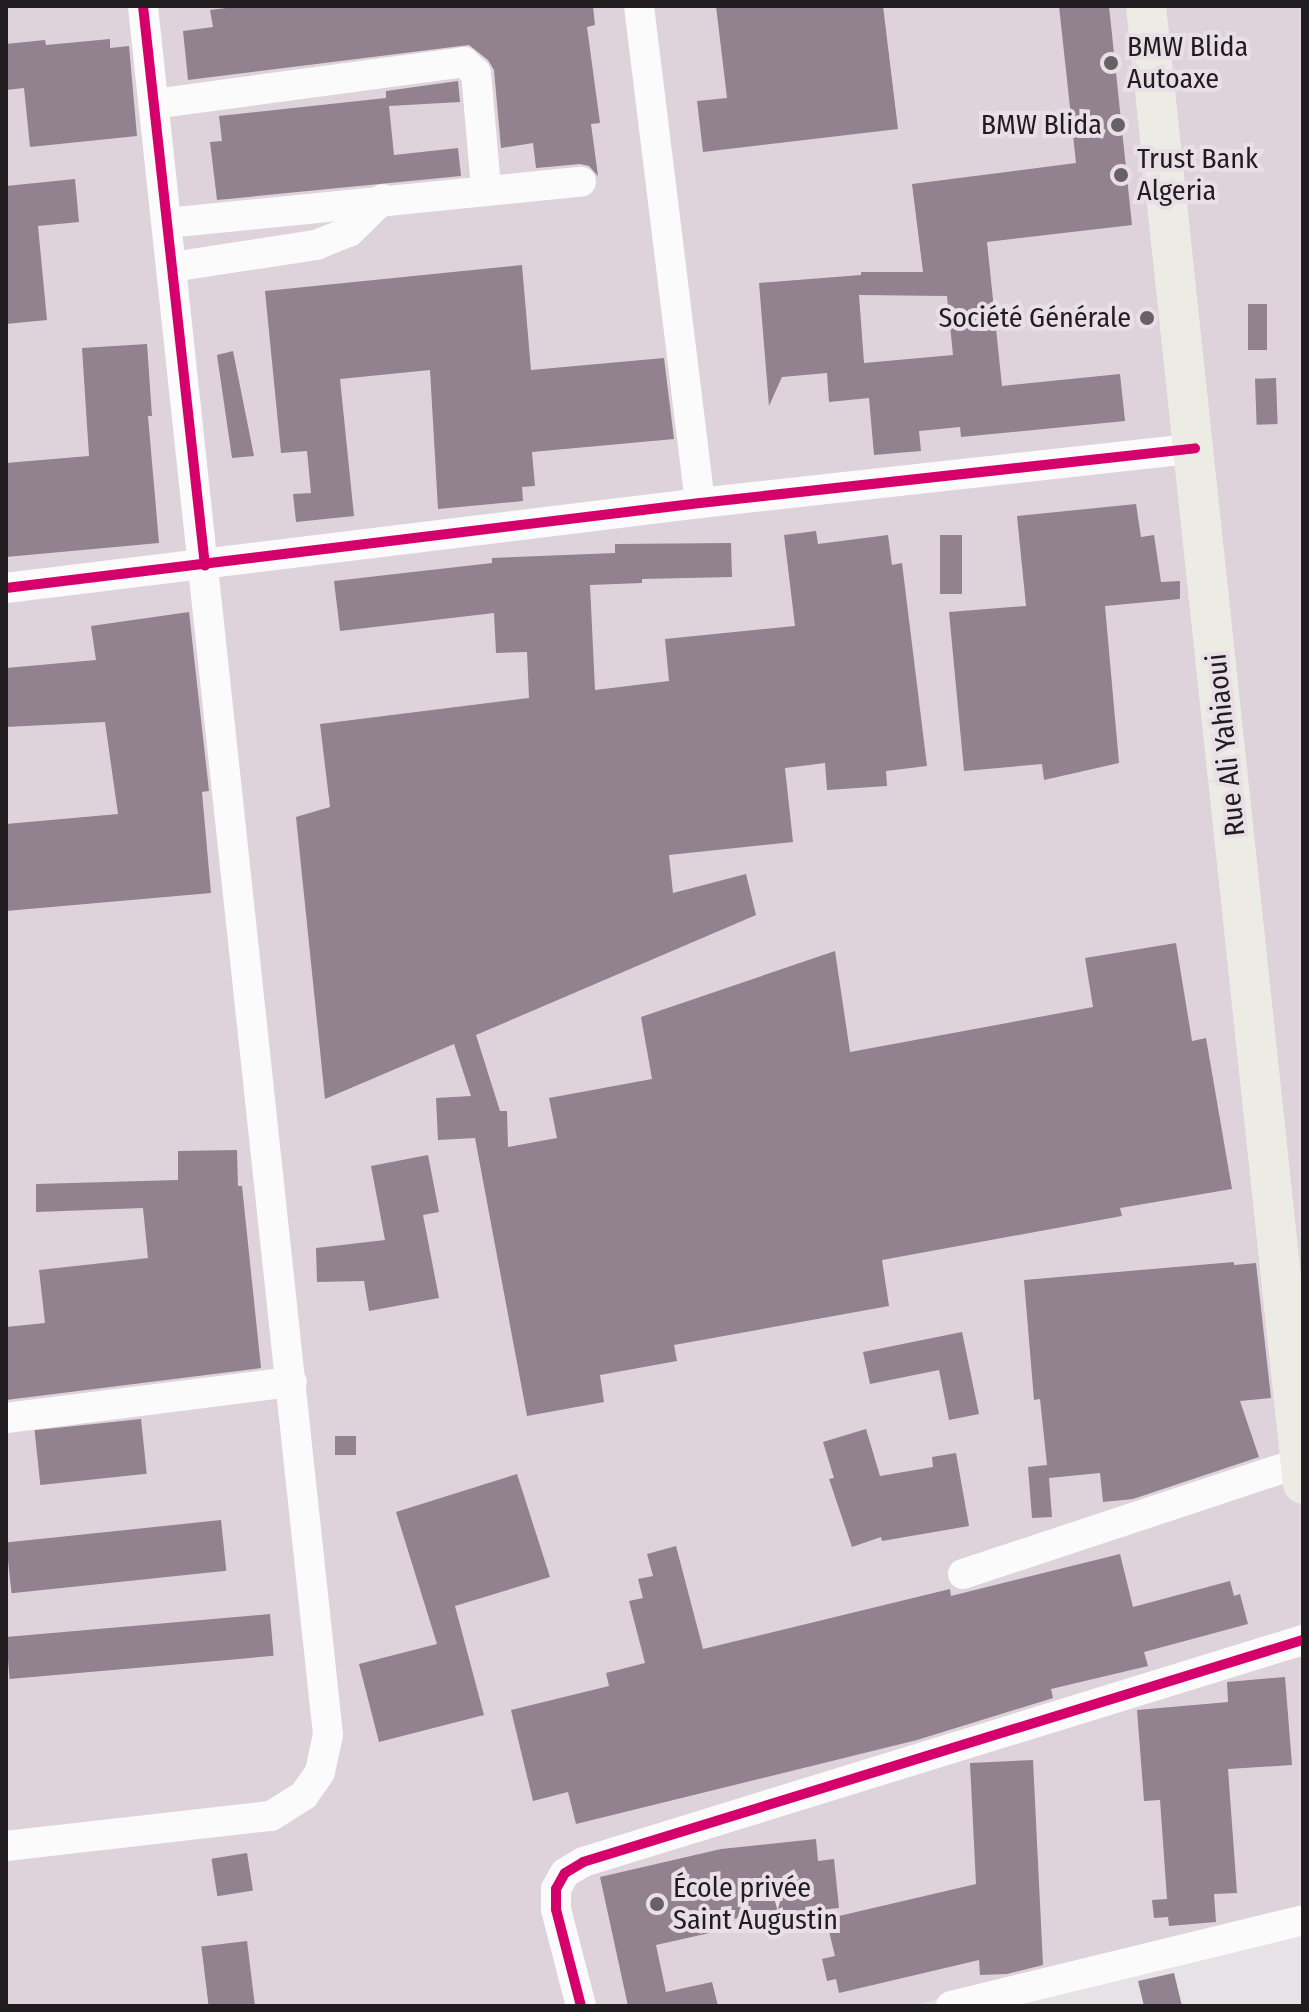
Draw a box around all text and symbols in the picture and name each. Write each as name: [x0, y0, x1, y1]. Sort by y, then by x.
place label: BMW Blida Autoaxe: [1127, 30, 1248, 96]
marker: BMW Blida Autoaxe: [1102, 54, 1120, 72]
place label: BMW Blida: [981, 108, 1102, 142]
marker: BMW Blida: [1109, 116, 1127, 134]
place label: Trust Bank Algeria: [1137, 142, 1258, 208]
marker: Trust Bank Algeria: [1112, 166, 1130, 184]
place label: Société Générale: [938, 301, 1131, 335]
marker: Société Générale: [1138, 309, 1156, 327]
street label: Rue Ali Yahiaoui: [1200, 652, 1252, 838]
place label: École privée Saint Augustin: [673, 1871, 838, 1937]
marker: École privée Saint Augustin: [648, 1895, 666, 1913]

